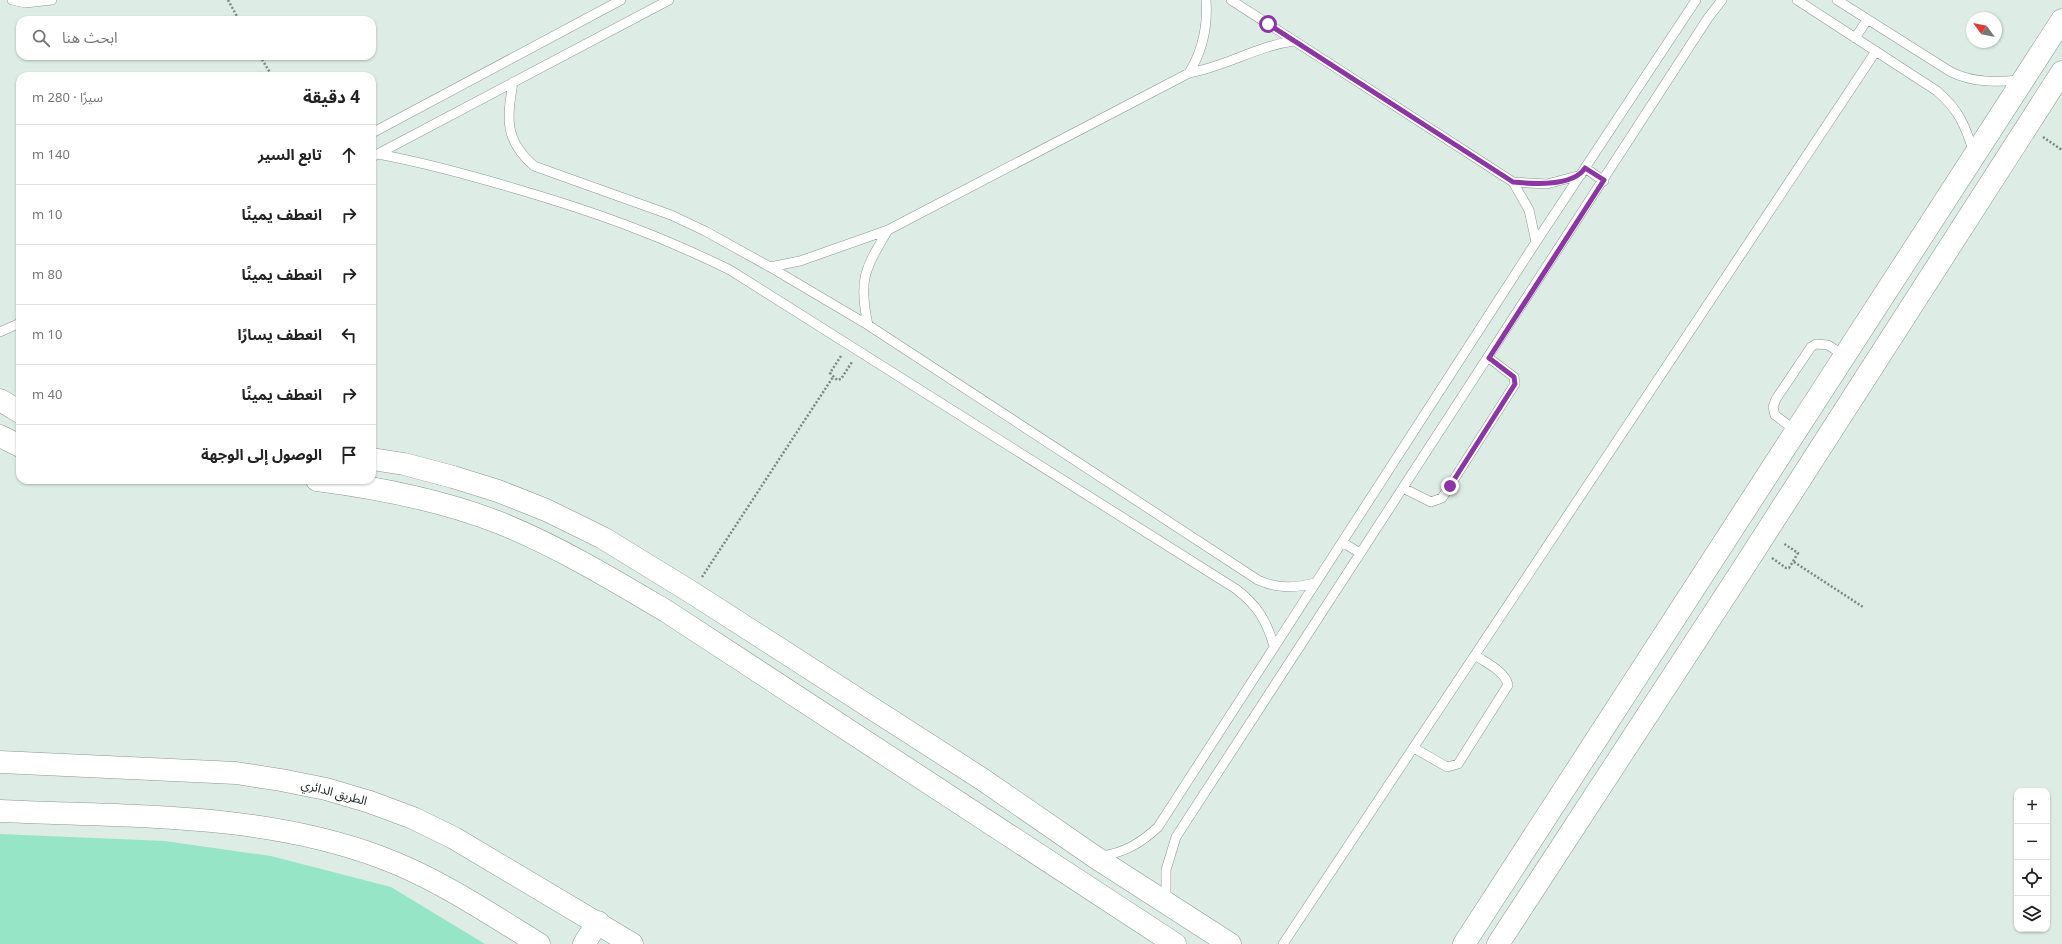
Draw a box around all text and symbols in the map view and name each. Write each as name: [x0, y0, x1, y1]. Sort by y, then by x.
north arrow: [1966, 12, 2002, 48]
route start: [1259, 15, 1277, 33]
search box: [16, 16, 376, 60]
text: ابحث هنا: [62, 22, 118, 54]
icon: search: [30, 27, 52, 49]
text: 4 دقيقة: [303, 80, 360, 116]
text: سيرًا · 280 m: [32, 84, 103, 112]
text: تابع السير: [258, 139, 322, 171]
text: 140 m: [32, 141, 70, 169]
icon: ahead: [338, 144, 360, 166]
text: انعطف يمينًا: [241, 199, 322, 231]
text: 10 m: [32, 201, 62, 229]
icon: right: [338, 204, 360, 226]
text: انعطف يمينًا: [241, 259, 322, 291]
text: 80 m: [32, 261, 62, 289]
icon: right: [338, 264, 360, 286]
text: انعطف يسارًا: [238, 319, 322, 351]
text: 10 m: [32, 321, 62, 349]
icon: left: [338, 324, 360, 346]
text: انعطف يمينًا: [241, 379, 322, 411]
text: 40 m: [32, 381, 62, 409]
icon: right: [338, 384, 360, 406]
text: الوصول إلى الوجهة: [201, 439, 322, 471]
icon: arrive: [338, 444, 360, 466]
route end: [1441, 477, 1459, 495]
street label: الطريق الدائري: [298, 772, 370, 814]
map controls: [2014, 788, 2050, 932]
button: +: [2014, 788, 2050, 824]
button: −: [2014, 824, 2050, 860]
button: locate: [2014, 860, 2050, 896]
button: layers: [2014, 896, 2050, 932]

